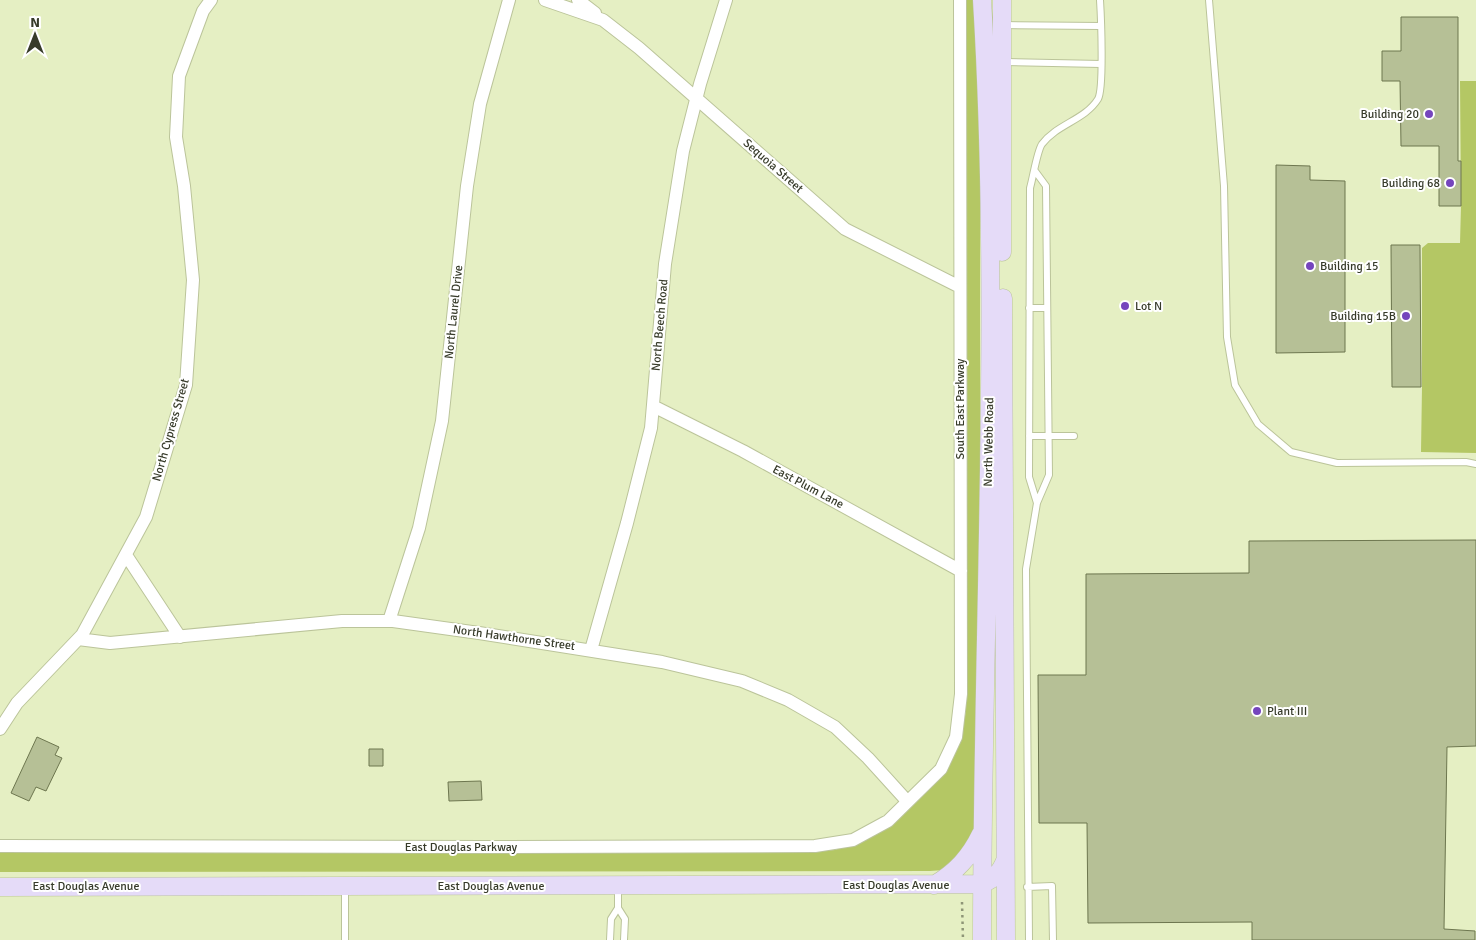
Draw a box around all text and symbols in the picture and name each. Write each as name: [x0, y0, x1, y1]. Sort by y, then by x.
north arrow: [10, 10, 60, 60]
text: N: [30, 14, 40, 31]
place label: Building 20: [1360, 107, 1419, 122]
marker: Building 20: [1423, 108, 1435, 120]
street label: Sequoia Street: [740, 136, 806, 196]
place label: Building 68: [1381, 176, 1440, 191]
marker: Building 68: [1444, 177, 1456, 189]
place label: Building 15: [1320, 259, 1379, 274]
marker: Building 15: [1304, 260, 1316, 272]
street label: North Laurel Drive: [442, 264, 466, 360]
street label: North Beech Road: [649, 278, 671, 372]
place label: Lot N: [1135, 299, 1162, 314]
marker: Lot N: [1119, 300, 1131, 312]
place label: Building 15B: [1330, 309, 1396, 324]
marker: Building 15B: [1400, 310, 1412, 322]
street label: South East Parkway: [953, 358, 968, 459]
street label: North Cypress Street: [149, 377, 193, 483]
street label: North Webb Road: [981, 397, 997, 487]
street label: East Plum Lane: [770, 462, 846, 512]
street label: North Hawthorne Street: [452, 622, 576, 654]
place label: Plant III: [1267, 704, 1307, 719]
marker: Plant III: [1251, 705, 1263, 717]
street label: East Douglas Parkway: [405, 840, 518, 855]
street label: East Douglas Avenue: [843, 878, 949, 893]
street label: East Douglas Avenue: [33, 879, 139, 894]
street label: East Douglas Avenue: [438, 879, 544, 894]

